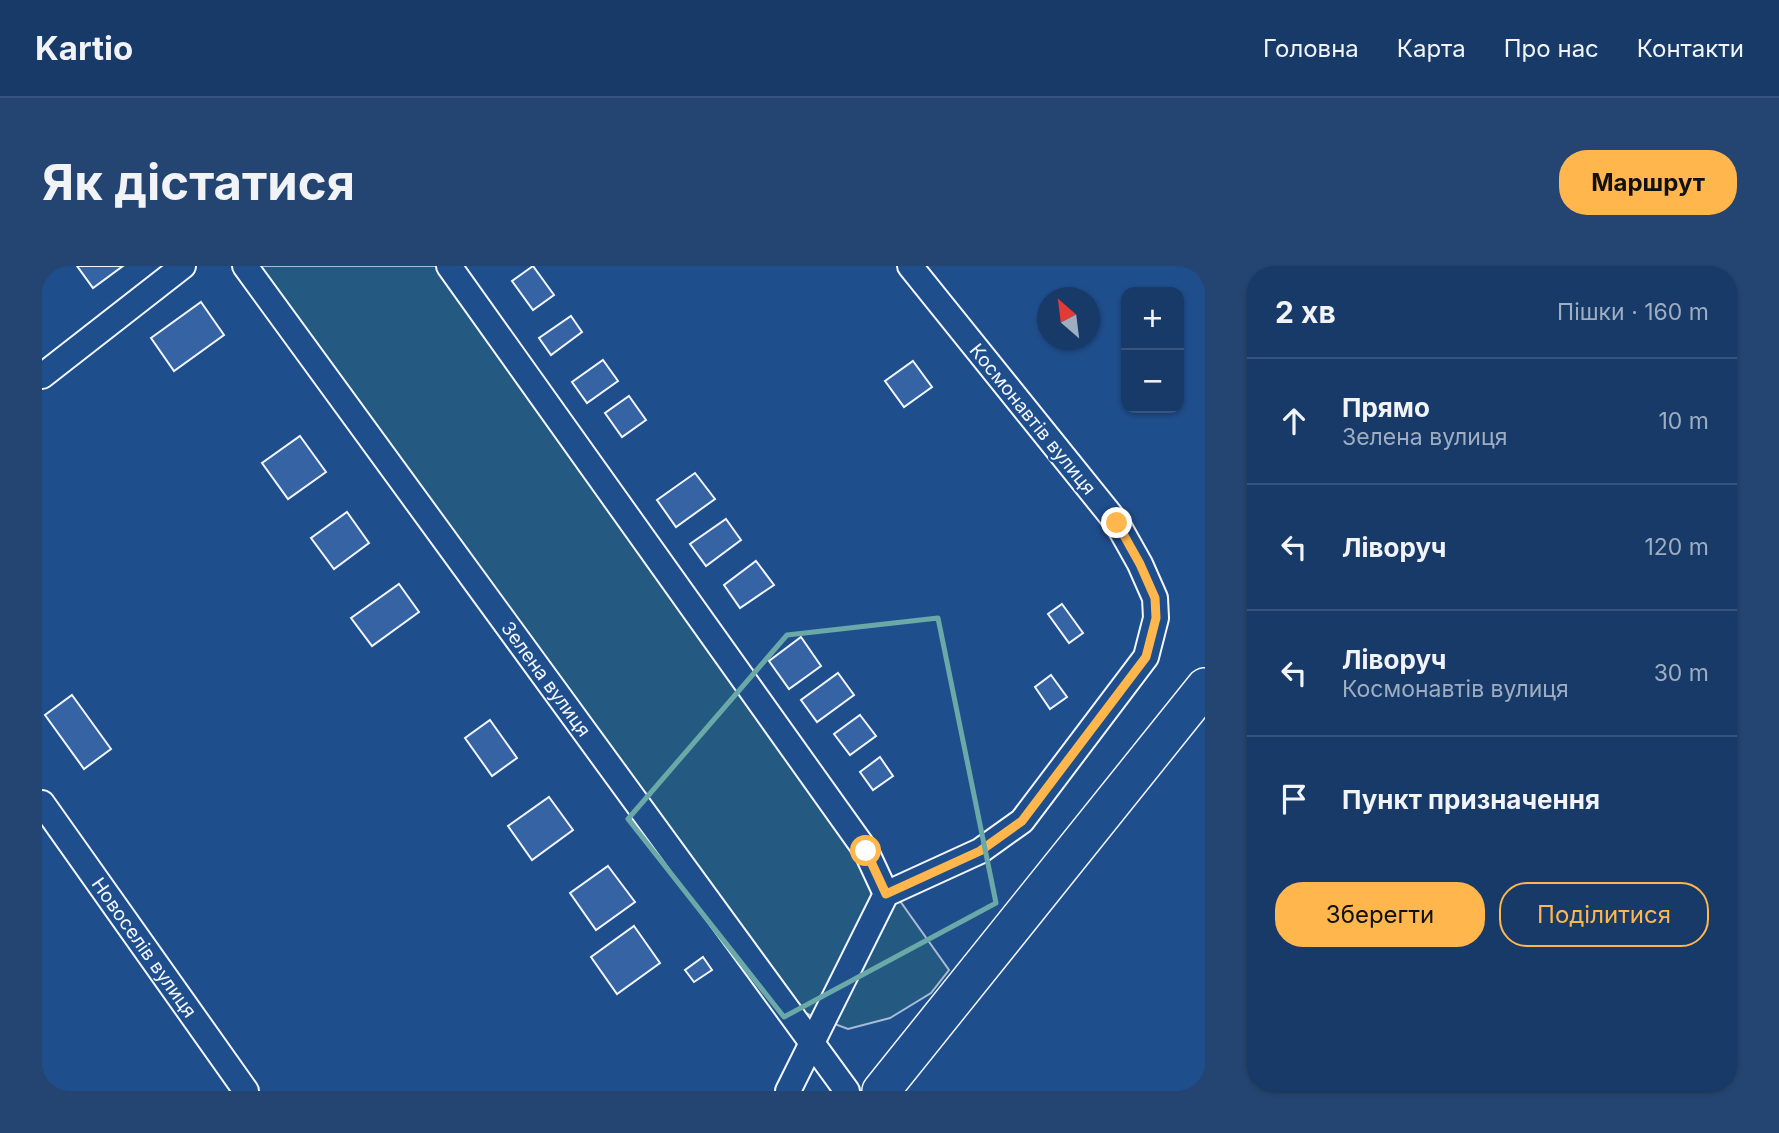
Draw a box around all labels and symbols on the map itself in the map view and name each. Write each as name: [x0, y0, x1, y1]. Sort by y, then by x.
north arrow: [1037, 287, 1100, 350]
street label: Космонавтів вулиця: [965, 339, 1100, 499]
route end: [1101, 507, 1132, 538]
street label: Зелена вулиця: [496, 617, 595, 741]
route start: [850, 835, 881, 866]
street label: Новоселів вулиця: [87, 873, 201, 1022]

